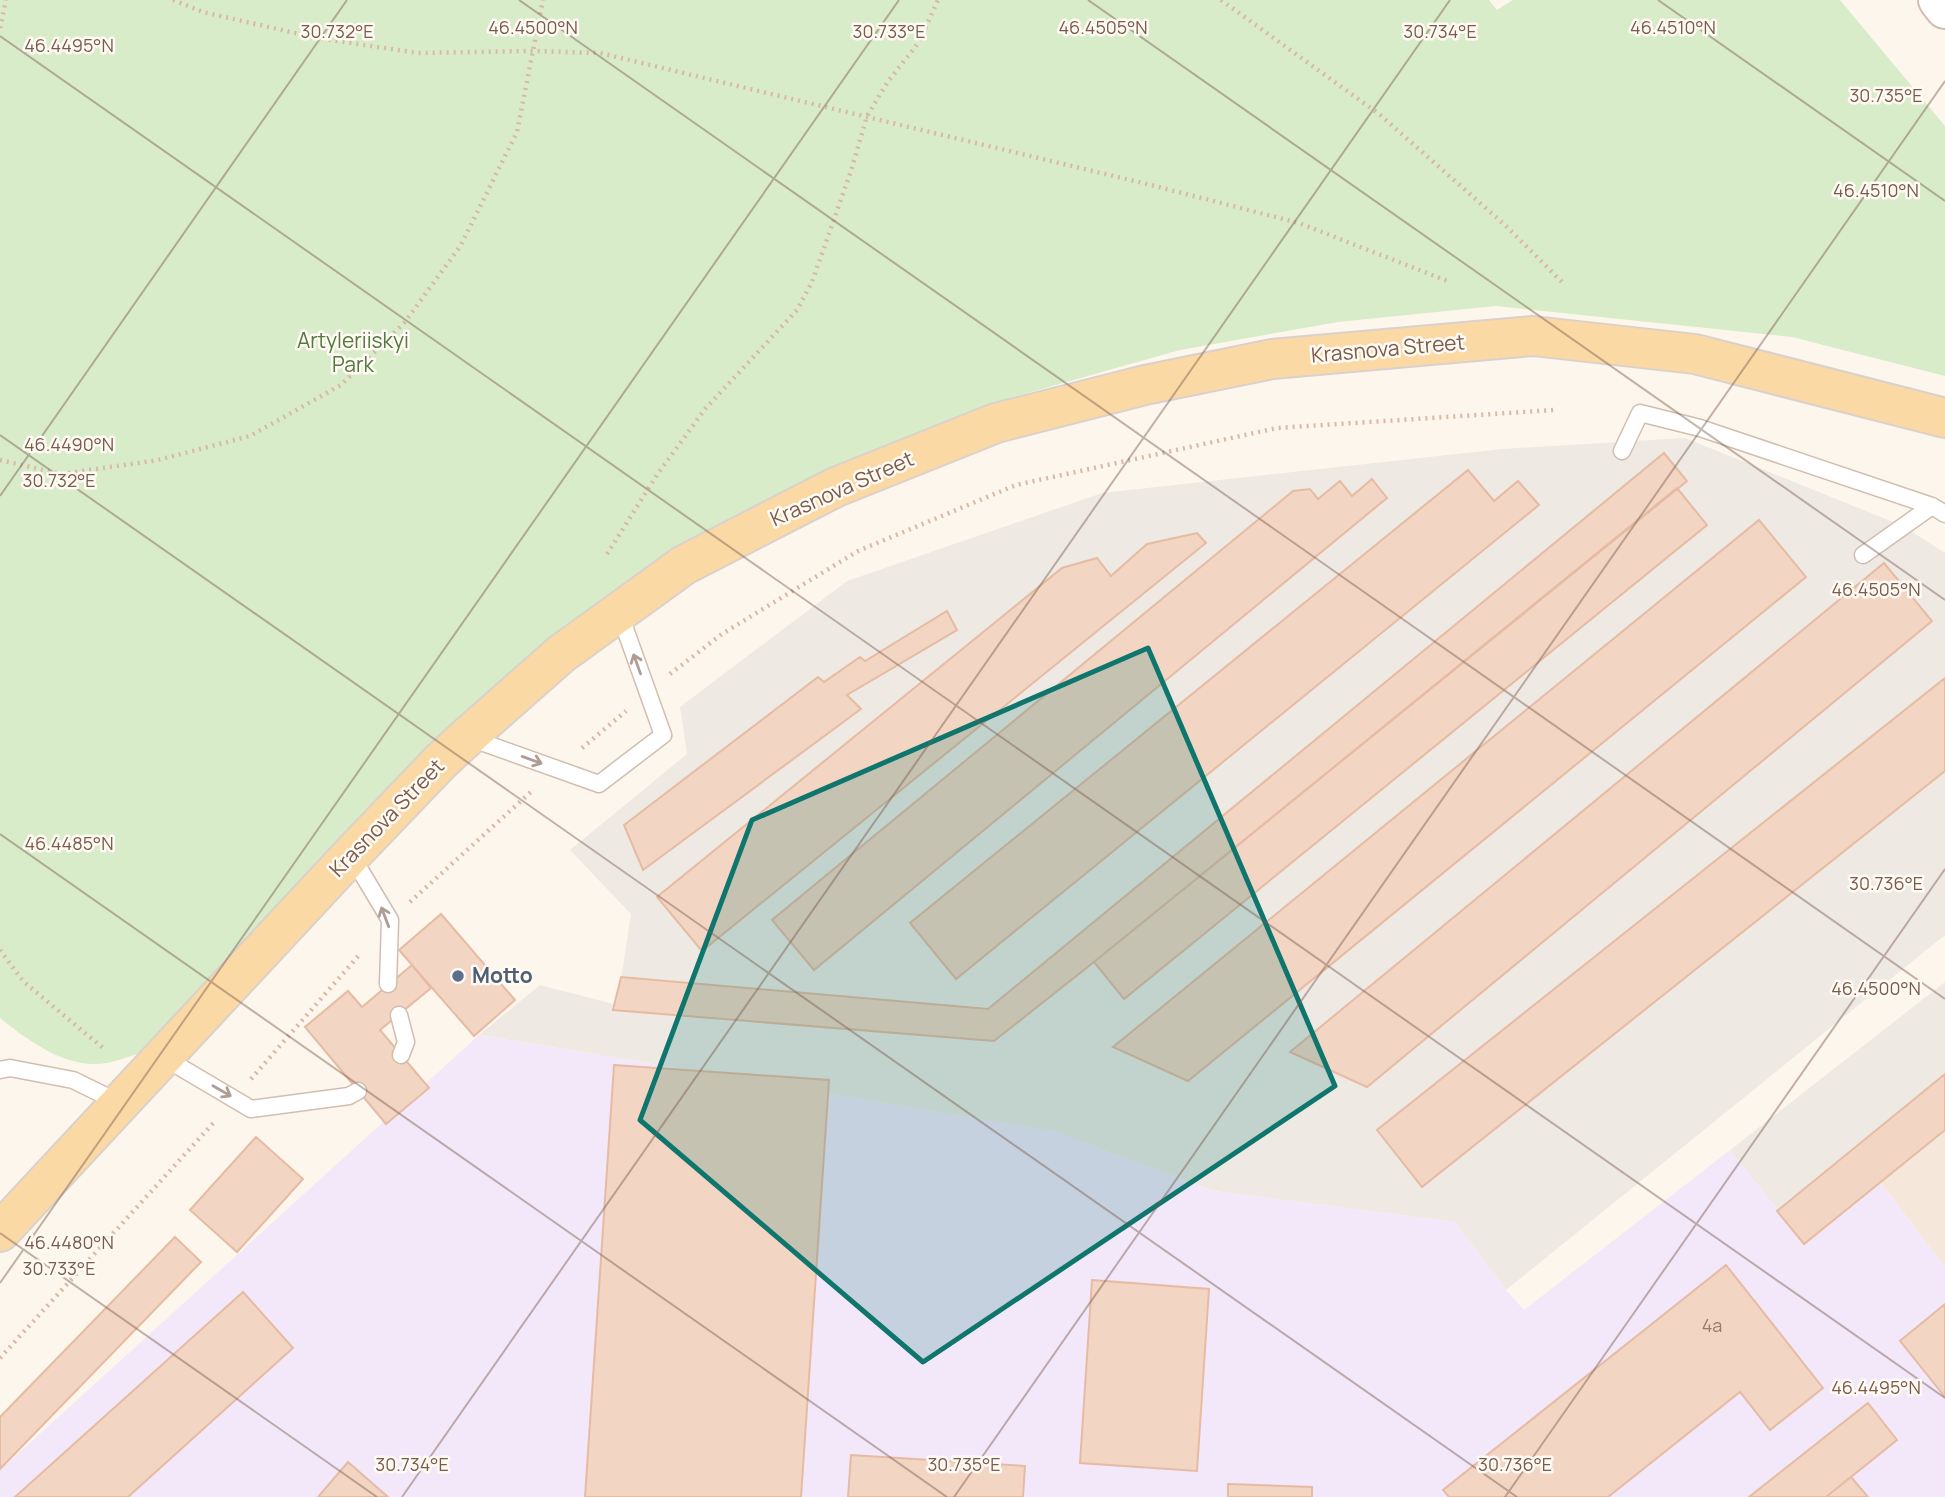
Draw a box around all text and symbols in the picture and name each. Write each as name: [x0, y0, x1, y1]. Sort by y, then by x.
text: 46.4500°N: [488, 15, 578, 39]
text: 46.4505°N: [1058, 15, 1148, 39]
text: 46.4510°N: [1630, 15, 1716, 39]
text: 30.732°E: [300, 19, 374, 43]
text: 30.733°E: [853, 19, 925, 43]
text: 30.734°E: [1403, 19, 1477, 43]
text: 46.4495°N: [24, 33, 114, 57]
text: 30.735°E: [1849, 83, 1923, 107]
text: 46.4510°N: [1833, 178, 1919, 202]
park label: Artyleriiskyi Park: [297, 326, 409, 378]
street label: Krasnova Street: [1310, 327, 1466, 369]
text: 46.4490°N: [24, 432, 114, 456]
street label: Krasnova Street: [765, 444, 918, 532]
text: 30.732°E: [22, 468, 96, 492]
text: 46.4505°N: [1831, 577, 1921, 601]
one-way arrow: [630, 653, 642, 675]
street label: Krasnova Street: [323, 752, 450, 883]
one-way arrow: [520, 755, 542, 767]
text: 46.4485°N: [24, 831, 114, 855]
text: 30.736°E: [1849, 871, 1923, 895]
one-way arrow: [378, 907, 390, 928]
place label: Motto: [472, 961, 533, 989]
marker: Motto: [450, 968, 466, 984]
text: 46.4500°N: [1831, 976, 1921, 1000]
one-way arrow: [211, 1085, 231, 1099]
text: 46.4480°N: [24, 1230, 114, 1254]
text: 30.733°E: [23, 1256, 95, 1280]
house number: 4а: [1702, 1313, 1722, 1337]
text: 46.4495°N: [1831, 1375, 1921, 1399]
text: 30.734°E: [375, 1452, 449, 1476]
text: 30.735°E: [927, 1452, 1001, 1476]
text: 30.736°E: [1478, 1452, 1552, 1476]

